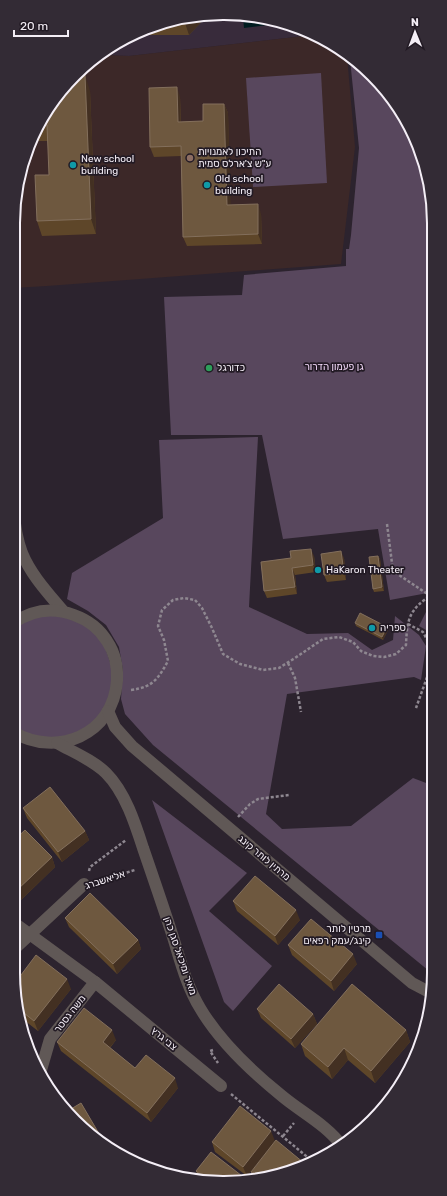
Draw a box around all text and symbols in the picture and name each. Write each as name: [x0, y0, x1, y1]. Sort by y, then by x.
scale bar: [14, 12, 68, 38]
north arrow: [395, 12, 435, 52]
text: N: [411, 16, 419, 29]
text: 20 m: [20, 19, 48, 33]
place label: התיכון לאמנויות ע"ש צ'ארלס סמית: [198, 146, 272, 170]
place label: New school building: [81, 153, 134, 177]
marker: התיכון לאמנויות ע"ש צ'ארלס סמית: [185, 153, 195, 163]
marker: New school building: [68, 160, 78, 170]
place label: Old school building: [215, 173, 263, 197]
marker: Old school building: [202, 180, 212, 190]
park label: גן פעמון הדרור: [304, 361, 364, 373]
place label: כדורגל: [217, 362, 246, 374]
marker: כדורגל: [204, 363, 214, 373]
place label: HaKaron Theater: [326, 564, 404, 576]
marker: HaKaron Theater: [313, 565, 323, 575]
place label: ספריה: [380, 622, 406, 634]
marker: ספריה: [367, 623, 377, 633]
street label: מרתין לותר קינג: [236, 833, 292, 883]
street label: אליאשברג: [84, 868, 127, 892]
street label: מאיר ומיכאל סגן כהן: [161, 915, 199, 997]
place label: מרטין לותר קינג/עמק רפאים: [303, 923, 371, 947]
marker: מרטין לותר קינג/עמק רפאים: [374, 930, 384, 940]
street label: משה גסטר: [52, 993, 88, 1035]
street label: צבי גרץ: [149, 1025, 179, 1053]

